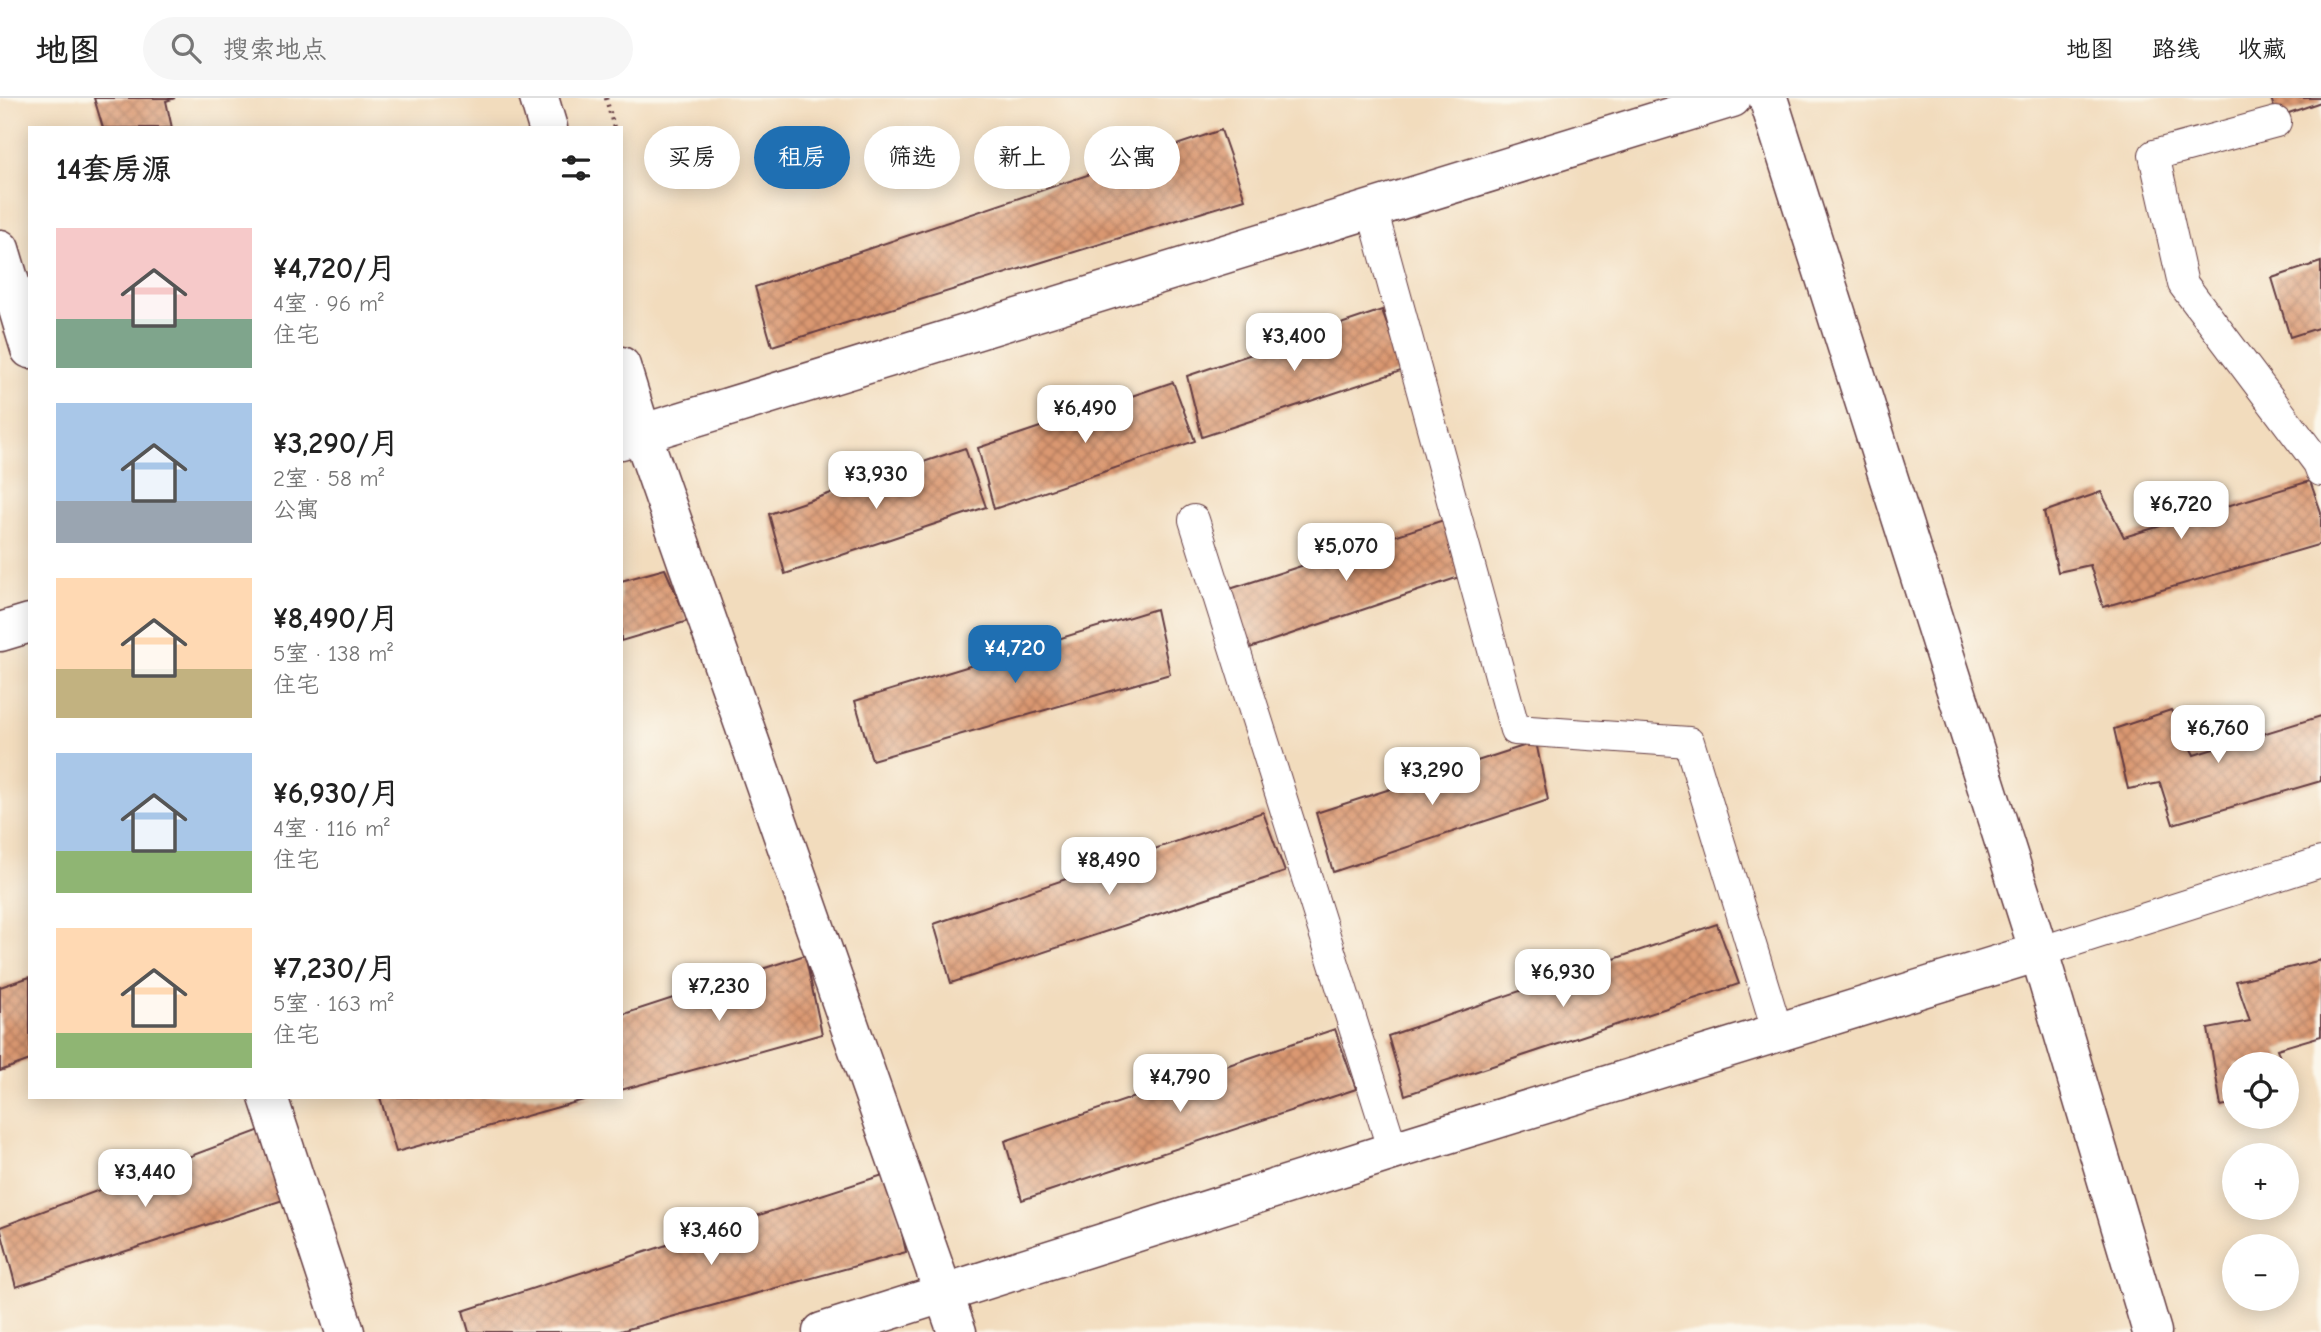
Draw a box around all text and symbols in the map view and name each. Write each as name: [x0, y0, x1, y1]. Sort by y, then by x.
search box: [143, 17, 633, 80]
icon: search: [167, 29, 205, 67]
text: 地图: [35, 31, 101, 69]
text: 搜索地点: [223, 35, 327, 65]
text: 地图: [2066, 35, 2114, 63]
text: 路线: [2152, 35, 2200, 63]
text: 收藏: [2238, 35, 2286, 63]
chip: 买房: [644, 126, 740, 189]
chip: 租房: [754, 126, 850, 189]
chip: 筛选: [864, 126, 960, 189]
chip: 新上: [974, 126, 1070, 189]
chip: 公寓: [1084, 126, 1180, 189]
icon: filters: [557, 149, 595, 187]
text: 14套房源: [56, 152, 172, 187]
text: ¥4,720/月: [273, 251, 396, 286]
icon: home: [112, 256, 196, 340]
text: 4室 · 96 m²: [273, 290, 384, 317]
pin: ¥3,400: [1237, 314, 1351, 373]
text: 住宅: [273, 321, 319, 348]
text: ¥3,400: [1262, 322, 1326, 349]
pin: ¥6,490: [1028, 386, 1142, 445]
text: ¥6,490: [1053, 394, 1117, 421]
text: ¥3,290/月: [273, 426, 399, 461]
icon: home: [112, 431, 196, 515]
pin: ¥3,930: [819, 452, 933, 511]
text: ¥3,930: [844, 460, 908, 487]
text: 2室 · 58 m²: [273, 465, 384, 492]
pin: ¥6,720: [2124, 482, 2238, 541]
text: ¥6,720: [2150, 490, 2212, 517]
text: 公寓: [273, 496, 319, 523]
pin: ¥5,070: [1289, 524, 1403, 583]
text: ¥5,070: [1314, 532, 1378, 559]
text: ¥8,490/月: [273, 601, 399, 636]
icon: home: [112, 606, 196, 690]
pin: ¥4,720: [958, 626, 1072, 685]
text: ¥4,720: [984, 634, 1046, 661]
text: 5室 · 138 m²: [273, 640, 393, 667]
text: 住宅: [273, 671, 319, 698]
pin: ¥6,760: [2161, 706, 2275, 765]
text: ¥6,760: [2187, 714, 2249, 741]
pin: ¥3,290: [1375, 748, 1489, 807]
text: ¥3,290: [1400, 756, 1464, 783]
text: ¥6,930/月: [273, 776, 400, 811]
icon: home: [112, 781, 196, 865]
text: 4室 · 116 m²: [273, 815, 390, 842]
pin: ¥8,490: [1052, 838, 1166, 897]
text: 住宅: [273, 846, 319, 873]
text: ¥8,490: [1077, 846, 1141, 873]
pin: ¥6,930: [1506, 950, 1620, 1009]
text: ¥7,230/月: [273, 951, 397, 986]
icon: home: [112, 956, 196, 1040]
text: ¥6,930: [1531, 958, 1595, 985]
pin: ¥7,230: [662, 964, 776, 1023]
text: ¥7,230: [688, 972, 750, 999]
text: 5室 · 163 m²: [273, 990, 394, 1017]
text: 住宅: [273, 1021, 319, 1048]
map controls: [2222, 1052, 2299, 1311]
button: locate: [2222, 1052, 2299, 1129]
pin: ¥4,790: [1123, 1054, 1237, 1114]
text: ¥4,790: [1149, 1063, 1211, 1090]
button: +: [2222, 1143, 2299, 1220]
pin: ¥3,440: [88, 1150, 202, 1209]
text: ¥3,440: [114, 1158, 176, 1185]
pin: ¥3,460: [654, 1208, 768, 1267]
text: ¥3,460: [679, 1216, 743, 1243]
button: −: [2222, 1234, 2299, 1311]

